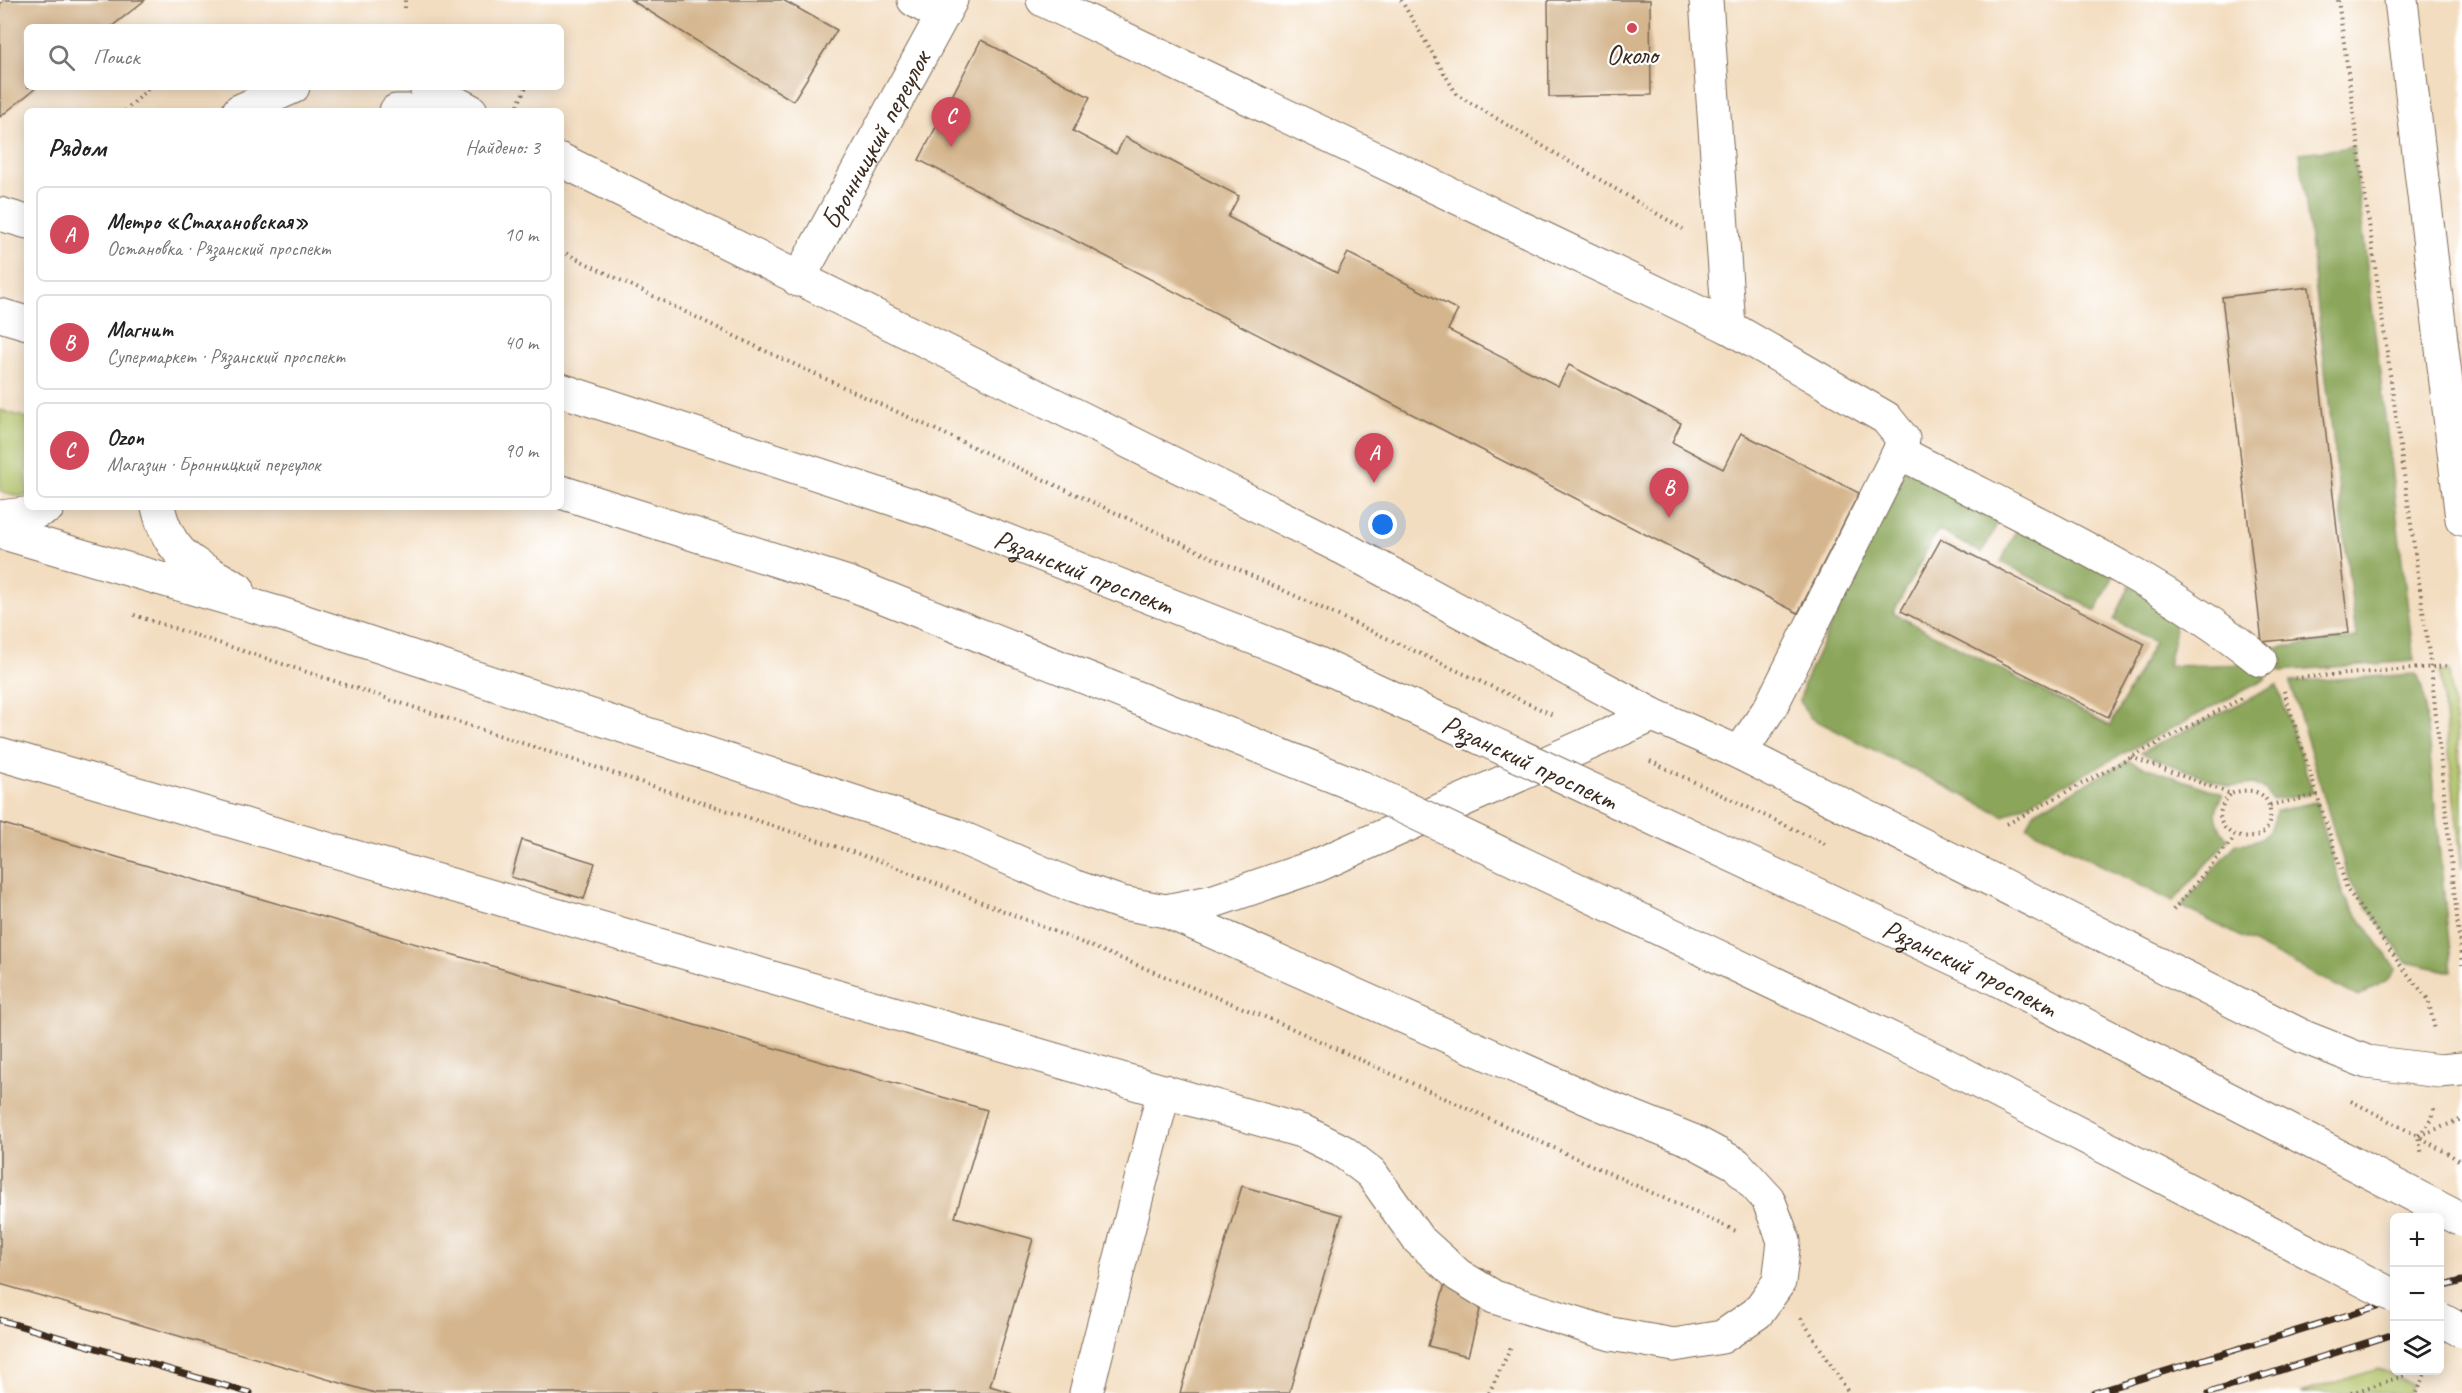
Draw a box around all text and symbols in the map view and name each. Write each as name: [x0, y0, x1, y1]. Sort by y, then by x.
marker: Около: [1625, 21, 1639, 35]
search box: [24, 24, 564, 90]
place label: Около: [1606, 37, 1661, 72]
icon: search: [45, 41, 78, 74]
street label: Бронницкий переулок: [812, 42, 939, 235]
text: Поиск: [93, 43, 139, 71]
pin: C: [932, 98, 970, 147]
text: Рядом: [48, 131, 106, 164]
text: Найдено: 3: [465, 135, 540, 160]
text: Метро «Стахановская»: [107, 208, 308, 236]
text: A: [64, 222, 75, 247]
text: 10 m: [504, 222, 538, 247]
text: Остановка · Рязанский проспект: [107, 236, 331, 261]
text: Магнит: [107, 316, 173, 344]
text: B: [64, 330, 75, 355]
text: 40 m: [504, 330, 538, 355]
text: Супермаркет · Рязанский проспект: [107, 344, 345, 369]
text: Ozon: [107, 424, 144, 452]
pin: A: [1354, 434, 1394, 483]
text: C: [65, 438, 74, 463]
text: 90 m: [504, 438, 538, 463]
text: Магазин · Бронницкий переулок: [107, 452, 320, 477]
pin: B: [1650, 468, 1688, 518]
your location: [1368, 510, 1397, 539]
street label: Рязанский проспект: [990, 520, 1180, 623]
street label: Рязанский проспект: [1436, 706, 1624, 819]
street label: Рязанский проспект: [1877, 910, 2064, 1025]
map controls: [2390, 1213, 2444, 1375]
button: +: [2390, 1213, 2444, 1267]
button: −: [2390, 1267, 2444, 1321]
button: layers: [2390, 1321, 2444, 1375]

